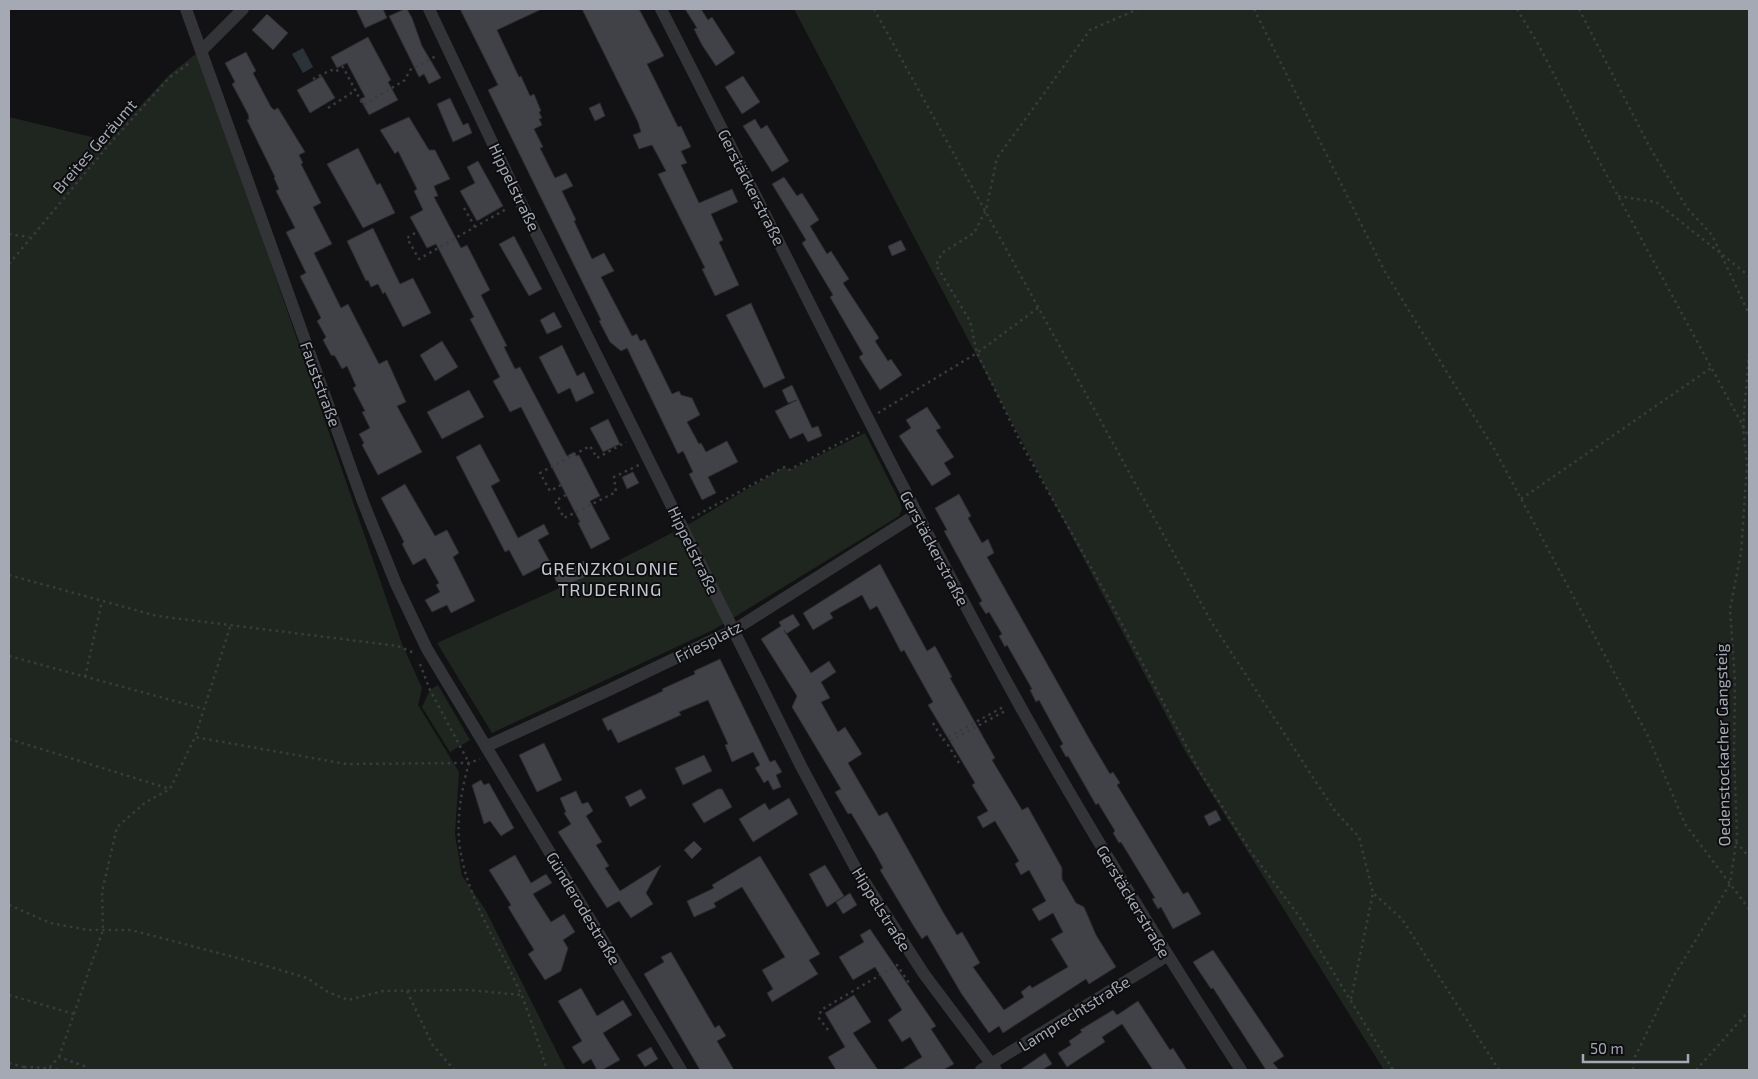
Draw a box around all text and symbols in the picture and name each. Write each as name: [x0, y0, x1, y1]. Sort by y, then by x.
street label: Breites Geräumt: [48, 95, 140, 197]
street label: Gerstäckerstraße: [715, 126, 789, 248]
street label: Hippelstraße: [486, 140, 544, 234]
street label: Fauststraße: [297, 339, 345, 429]
street label: Gerstäckerstraße: [897, 487, 973, 609]
street label: Hippelstraße: [665, 503, 723, 597]
district label: GRENZKOLONIE TRUDERING: [541, 557, 679, 600]
street label: Friesplatz: [671, 616, 745, 666]
street label: Oedenstockacher Gangsteig: [1711, 644, 1733, 846]
street label: Gerstäckerstraße: [1093, 841, 1175, 961]
street label: Günderodestraße: [543, 848, 625, 968]
street label: Hippelstraße: [849, 864, 915, 954]
street label: Lamprechtstraße: [1015, 971, 1133, 1055]
scale bar: [1583, 1032, 1688, 1064]
text: 50 m: [1590, 1039, 1624, 1057]

